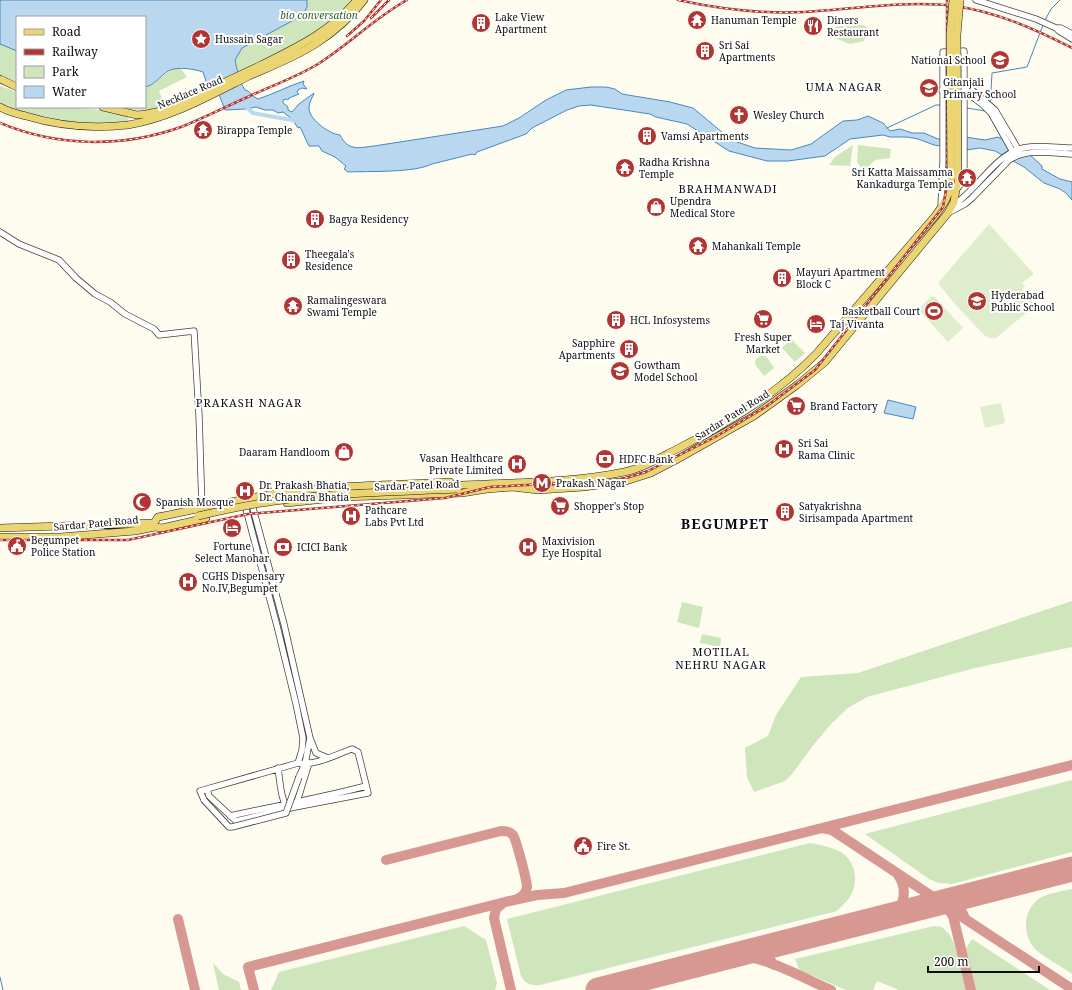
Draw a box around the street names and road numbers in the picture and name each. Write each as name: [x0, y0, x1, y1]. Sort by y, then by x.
street label: Necklace Road: [155, 72, 225, 112]
street label: Sardar Patel Road: [692, 386, 772, 444]
street label: Sardar Patel Road: [374, 477, 460, 493]
street label: Sardar Patel Road: [53, 512, 139, 534]

